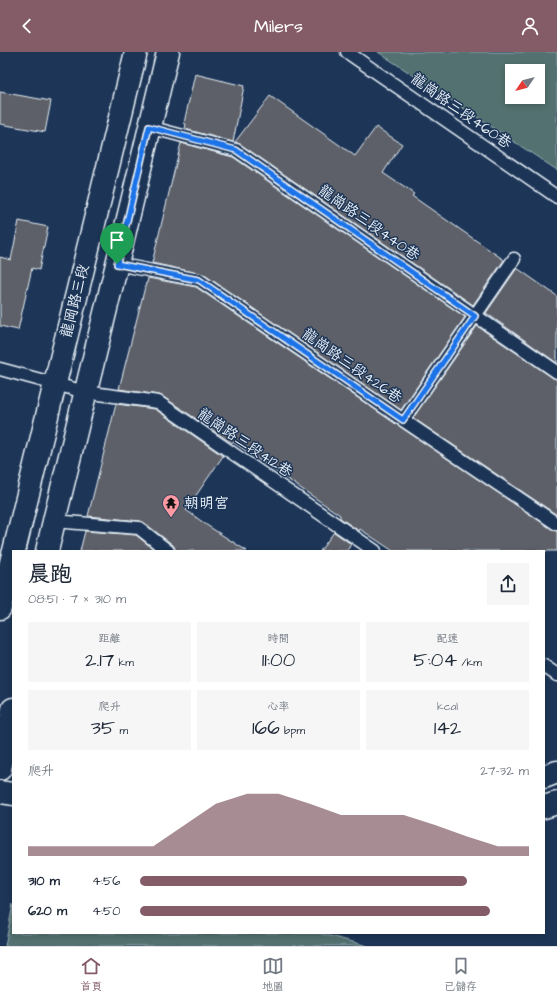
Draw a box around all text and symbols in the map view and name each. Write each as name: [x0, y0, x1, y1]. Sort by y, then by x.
text: Milers: [254, 14, 303, 39]
icon: back: [16, 15, 38, 37]
icon: person: [519, 15, 541, 37]
north arrow: [505, 64, 545, 104]
map controls: [505, 64, 545, 104]
street label: 龍崗路三段460巷: [406, 68, 516, 154]
street label: 龍崗路三段440巷: [314, 180, 424, 266]
pin: [100, 223, 134, 264]
icon: arrive: [106, 229, 128, 251]
street label: 龍岡路三段: [56, 262, 94, 340]
street label: 龍崗路三段426巷: [298, 323, 406, 409]
street label: 龍崗路三段412巷: [193, 403, 297, 483]
temple icon: 朝明宮: [161, 493, 181, 518]
place label: 朝明宮: [184, 493, 229, 514]
text: 晨跑: [28, 559, 72, 590]
button: share: [487, 563, 529, 605]
text: 08:51 · 7 × 310 m: [28, 590, 126, 608]
text: 距離: [99, 631, 121, 646]
text: 時間: [268, 631, 290, 646]
text: 配速: [437, 631, 459, 646]
text: 2.17: [85, 646, 114, 674]
text: 11:00: [262, 646, 295, 674]
text: 5:04: [413, 646, 457, 674]
text: km: [114, 655, 134, 670]
text: /km: [457, 655, 482, 670]
text: 爬升: [99, 699, 121, 714]
text: 心率: [268, 699, 290, 714]
text: kcal: [437, 699, 458, 714]
text: 35: [91, 714, 115, 742]
text: 166: [252, 714, 280, 742]
text: 142: [434, 714, 461, 742]
text: m: [115, 723, 128, 738]
text: bpm: [280, 723, 305, 738]
text: 爬升: [28, 762, 54, 780]
text: 27–32 m: [480, 762, 529, 780]
text: 310 m: [28, 872, 60, 890]
text: 4:56: [92, 872, 120, 890]
text: 620 m: [28, 902, 67, 920]
text: 4:50: [92, 902, 120, 920]
tab: 首頁: [80, 955, 102, 994]
tab: 地圖: [262, 955, 284, 994]
tab: 已儲存: [444, 955, 477, 994]

